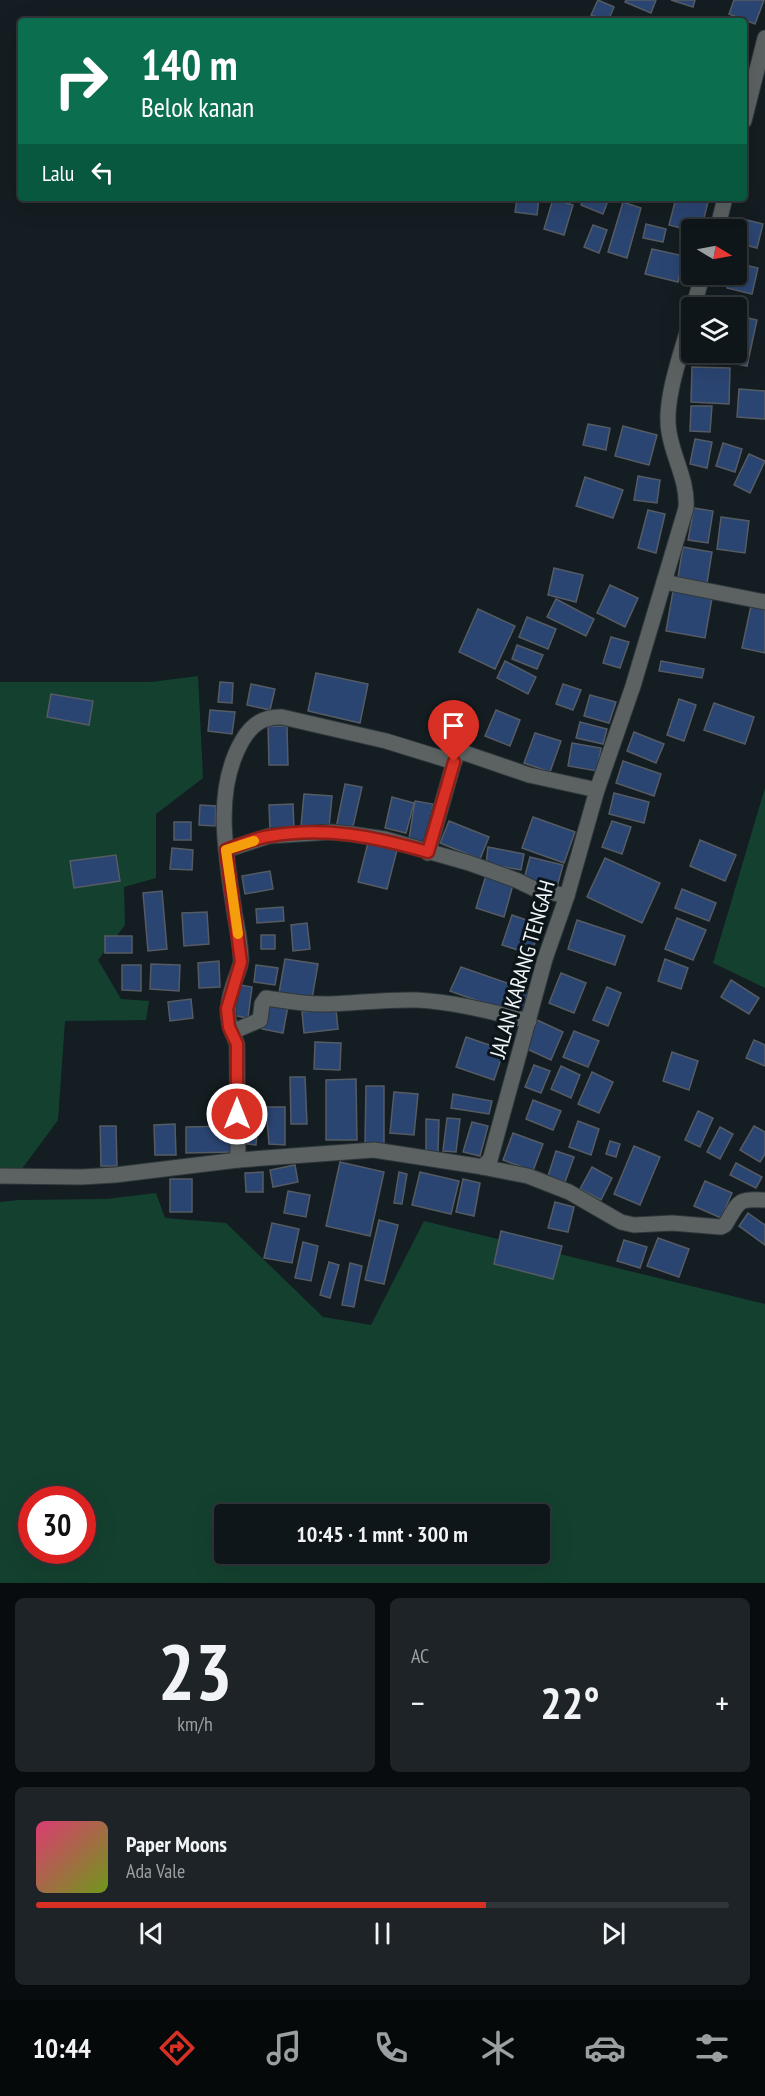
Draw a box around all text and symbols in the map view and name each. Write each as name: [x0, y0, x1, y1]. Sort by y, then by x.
text: 140 m: [141, 37, 238, 92]
icon: right: [42, 42, 120, 120]
text: Belok kanan: [141, 90, 254, 124]
icon: left: [86, 156, 119, 189]
text: Lalu: [42, 159, 74, 187]
north arrow: [681, 219, 747, 285]
map controls: [681, 219, 747, 363]
button: layers: [681, 297, 747, 363]
pin: [428, 700, 479, 762]
icon: arrive: [437, 709, 470, 742]
street label: JALAN KARANG TENGAH: [483, 877, 561, 1062]
position arrow: [205, 1082, 269, 1146]
speed limit sign: 30: [18, 1486, 96, 1564]
text: 10:45 · 1 mnt · 300 m: [296, 1520, 468, 1548]
text: 23: [158, 1621, 232, 1722]
text: AC: [411, 1643, 429, 1669]
text: 22°: [540, 1673, 600, 1731]
text: −: [411, 1681, 425, 1724]
text: +: [715, 1681, 729, 1724]
text: km/h: [177, 1711, 213, 1737]
text: Paper Moons: [126, 1830, 227, 1858]
text: Ada Vale: [126, 1858, 185, 1884]
icon: previous: [135, 1917, 168, 1950]
icon: pause: [366, 1917, 399, 1950]
icon: next: [597, 1917, 630, 1950]
icon: directions: [156, 2027, 198, 2069]
icon: music: [263, 2027, 305, 2069]
icon: phone: [370, 2027, 412, 2069]
icon: climate: [477, 2027, 519, 2069]
icon: car: [584, 2027, 626, 2069]
icon: filters: [691, 2027, 733, 2069]
text: 10:44: [32, 2031, 91, 2065]

